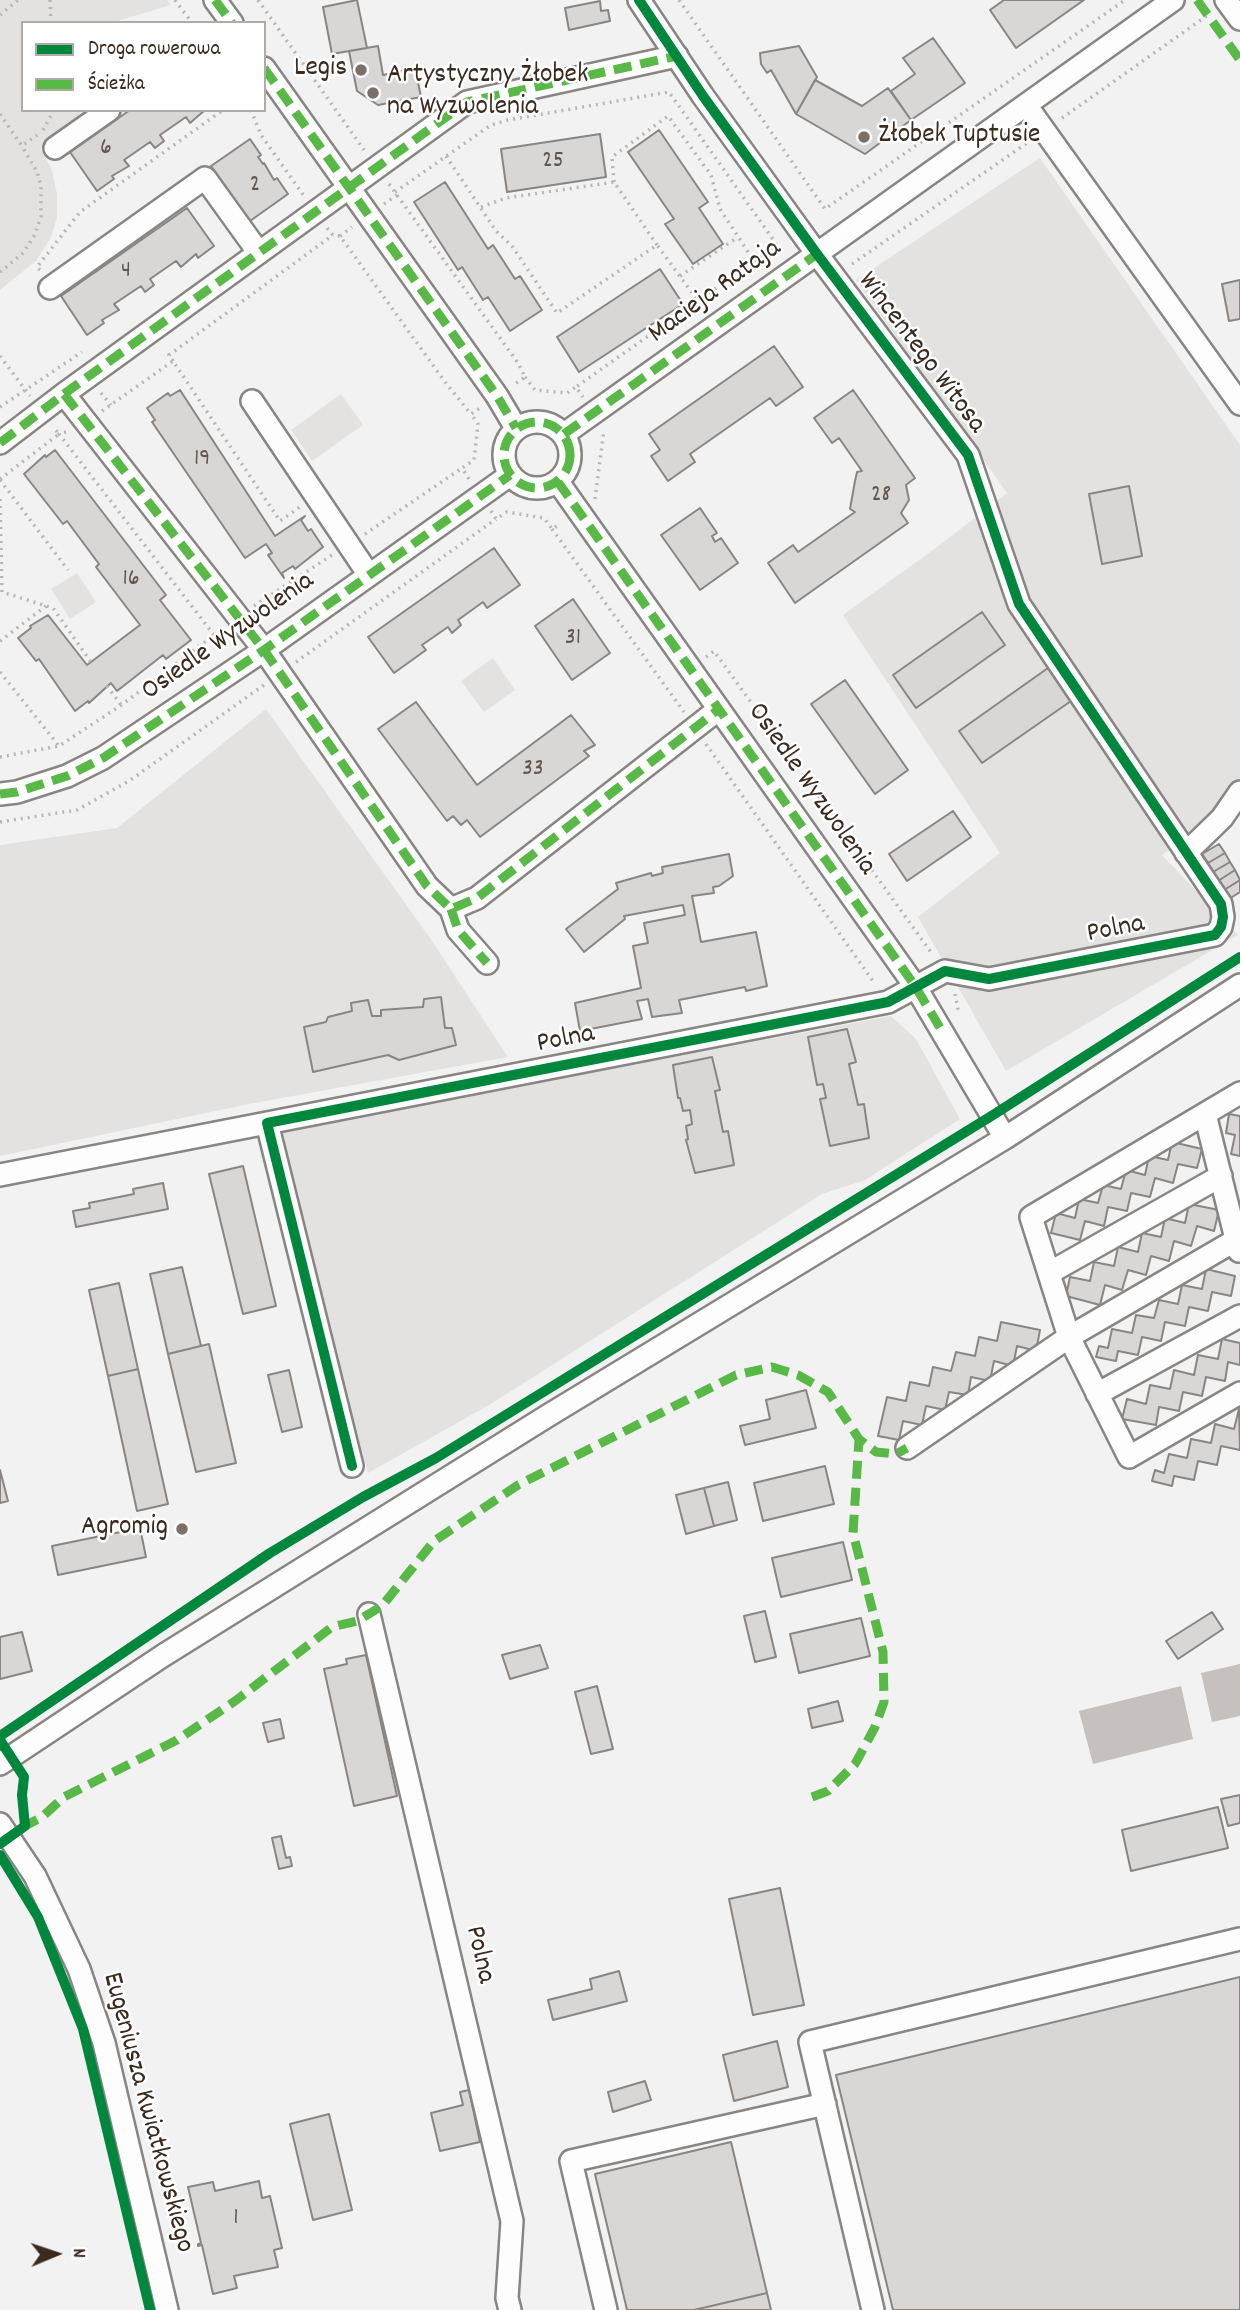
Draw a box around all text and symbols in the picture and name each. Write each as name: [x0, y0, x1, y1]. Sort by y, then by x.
legend: [21, 21, 266, 112]
text: Droga rowerowa: [88, 35, 220, 65]
place label: Legis: [294, 53, 347, 87]
place label: Artystyczny Żłobek na Wyzwolenia: [387, 60, 588, 126]
marker: Legis: [353, 62, 369, 78]
text: Ścieżka: [88, 70, 145, 100]
marker: Artystyczny Żłobek na Wyzwolenia: [365, 85, 381, 101]
place label: Żłobek Tuptusie: [878, 120, 1040, 154]
marker: Żłobek Tuptusie: [856, 129, 872, 145]
house number: 6: [100, 136, 112, 164]
house number: 25: [542, 149, 564, 177]
house number: 2: [250, 173, 260, 201]
street label: Macieja Rataja: [643, 234, 789, 352]
house number: 4: [121, 259, 131, 287]
street label: Wincentego Witosa: [848, 267, 992, 441]
house number: 19: [194, 447, 210, 475]
house number: 28: [871, 483, 891, 511]
street label: Osiedle Wyzwolenia: [136, 566, 322, 710]
house number: 16: [122, 567, 140, 595]
house number: 31: [565, 626, 581, 654]
street label: Osiedle Wyzwolenia: [738, 697, 882, 883]
house number: 33: [522, 757, 544, 785]
street label: Polna: [1084, 909, 1148, 953]
street label: Polna: [534, 1019, 598, 1063]
place label: Agromig: [81, 1512, 168, 1546]
marker: Agromig: [174, 1521, 190, 1537]
street label: Polna: [455, 1923, 501, 1987]
street label: Eugeniusza Kwiatkowskiego: [92, 1969, 200, 2257]
house number: 1: [233, 2206, 239, 2234]
north arrow: [21, 2219, 91, 2289]
text: N: [64, 2248, 91, 2258]

